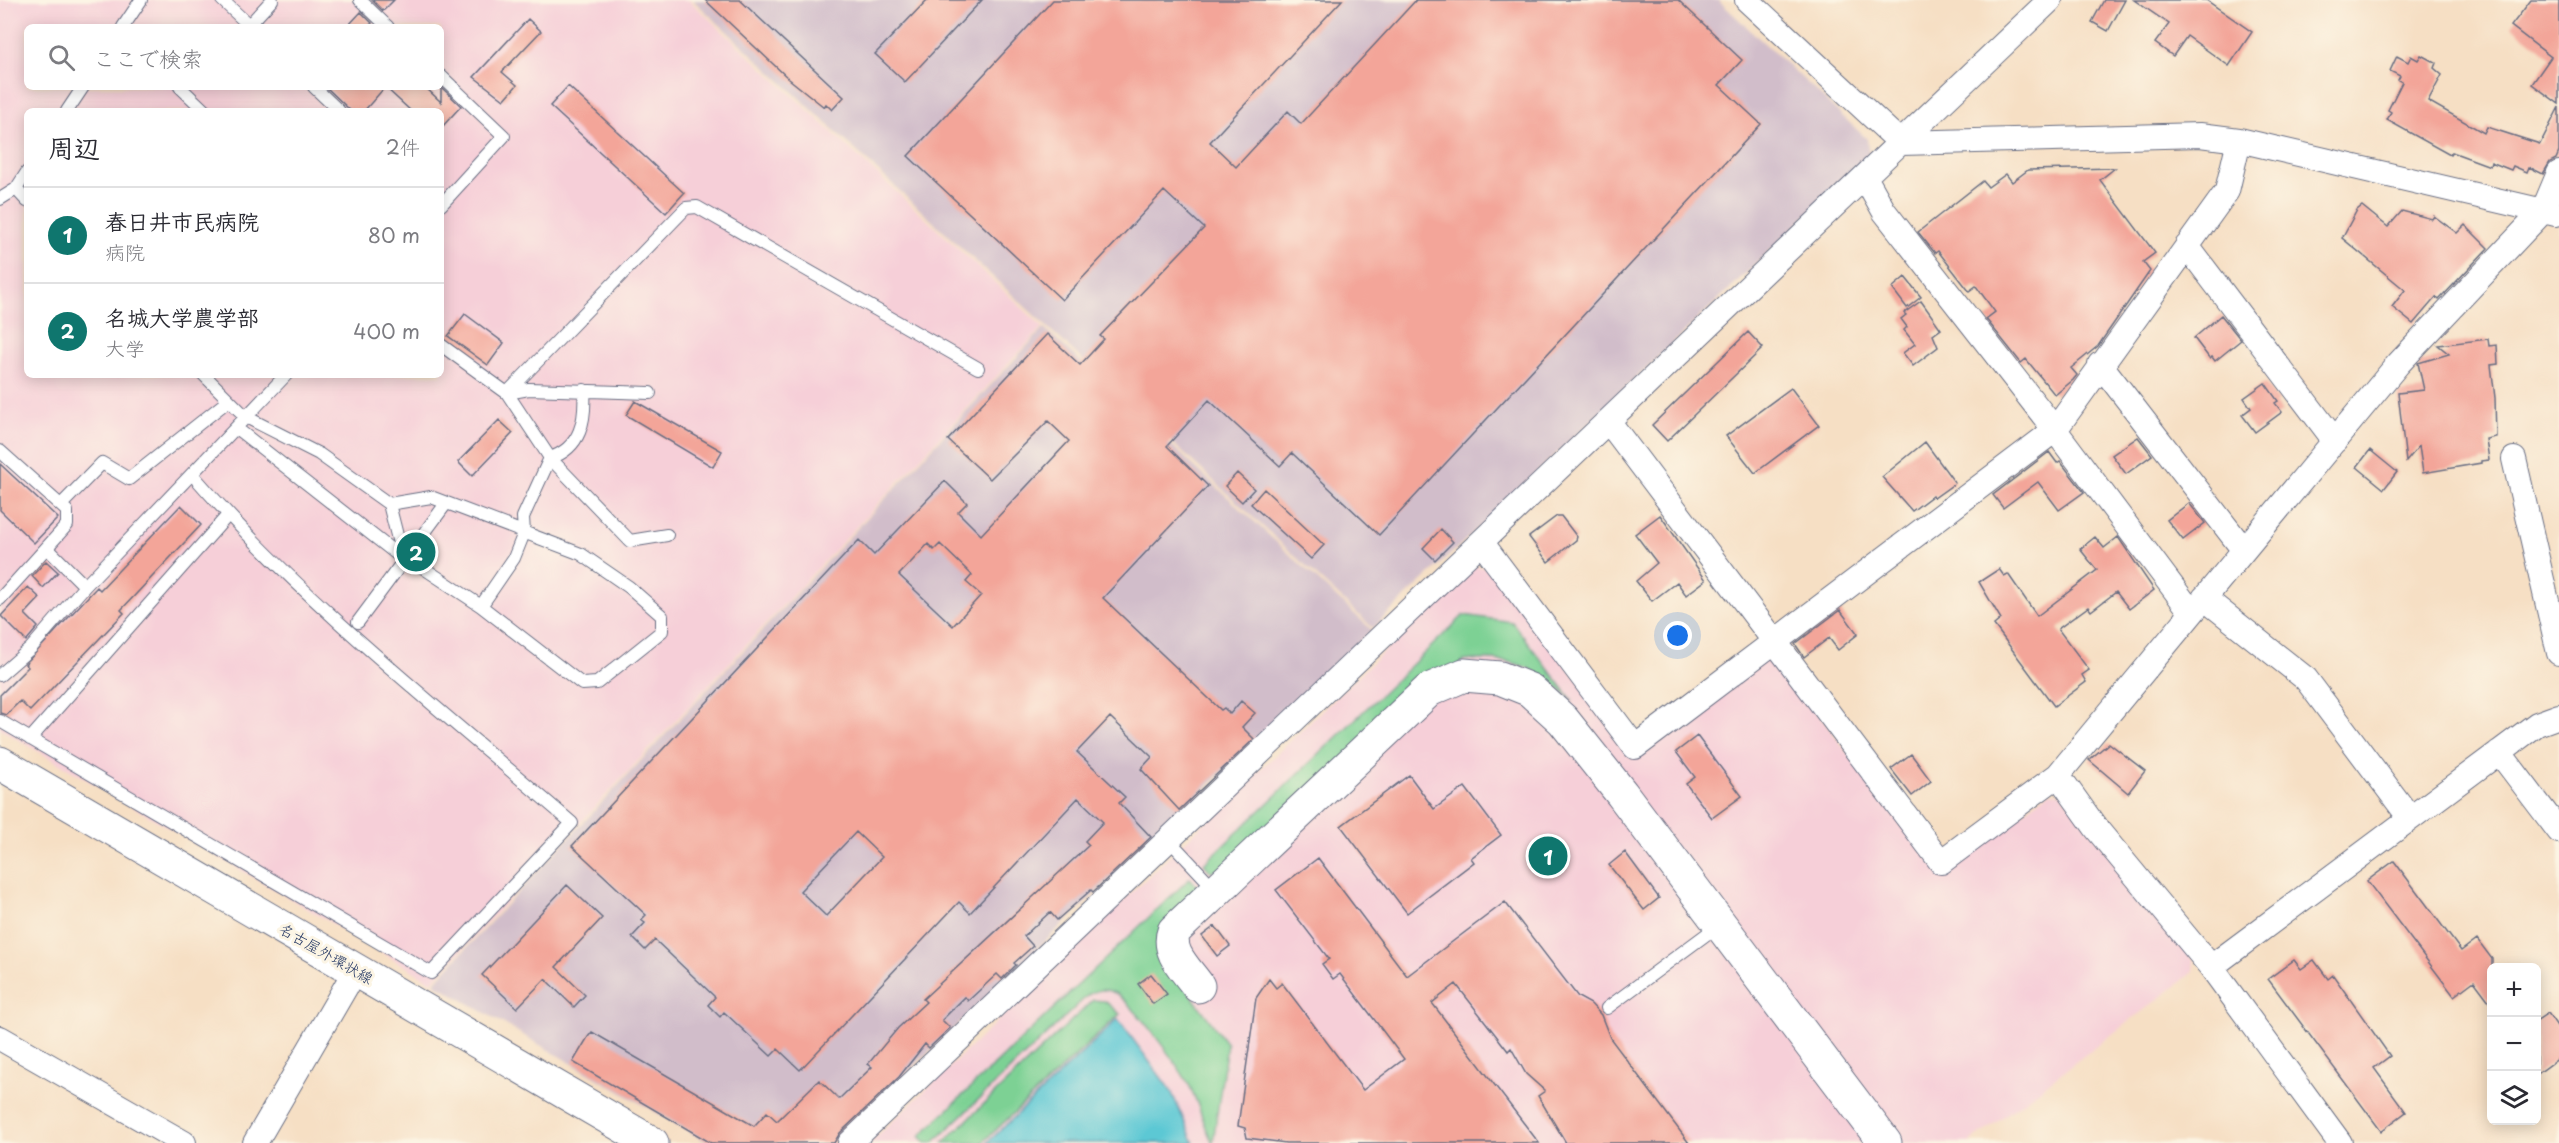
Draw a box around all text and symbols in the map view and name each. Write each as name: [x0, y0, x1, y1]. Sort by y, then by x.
search box: [24, 24, 444, 90]
icon: search: [45, 41, 78, 74]
text: ここで検索: [93, 41, 203, 74]
text: 周辺: [48, 128, 100, 167]
text: 2件: [386, 132, 420, 162]
text: 春日井市民病院: [105, 204, 259, 237]
text: 1: [63, 220, 72, 250]
text: 80 m: [368, 220, 420, 250]
text: 病院: [105, 237, 145, 267]
text: 名城大学農学部: [105, 300, 259, 333]
text: 2: [60, 316, 75, 346]
text: 400 m: [353, 316, 420, 346]
text: 大学: [105, 333, 145, 363]
pin: 2: [396, 530, 436, 574]
your location: [1663, 621, 1692, 650]
pin: 1: [1528, 834, 1568, 878]
street label: 名古屋外環状線: [276, 916, 378, 989]
map controls: [2487, 963, 2541, 1125]
button: +: [2487, 963, 2541, 1017]
button: −: [2487, 1017, 2541, 1071]
button: layers: [2487, 1071, 2541, 1125]

